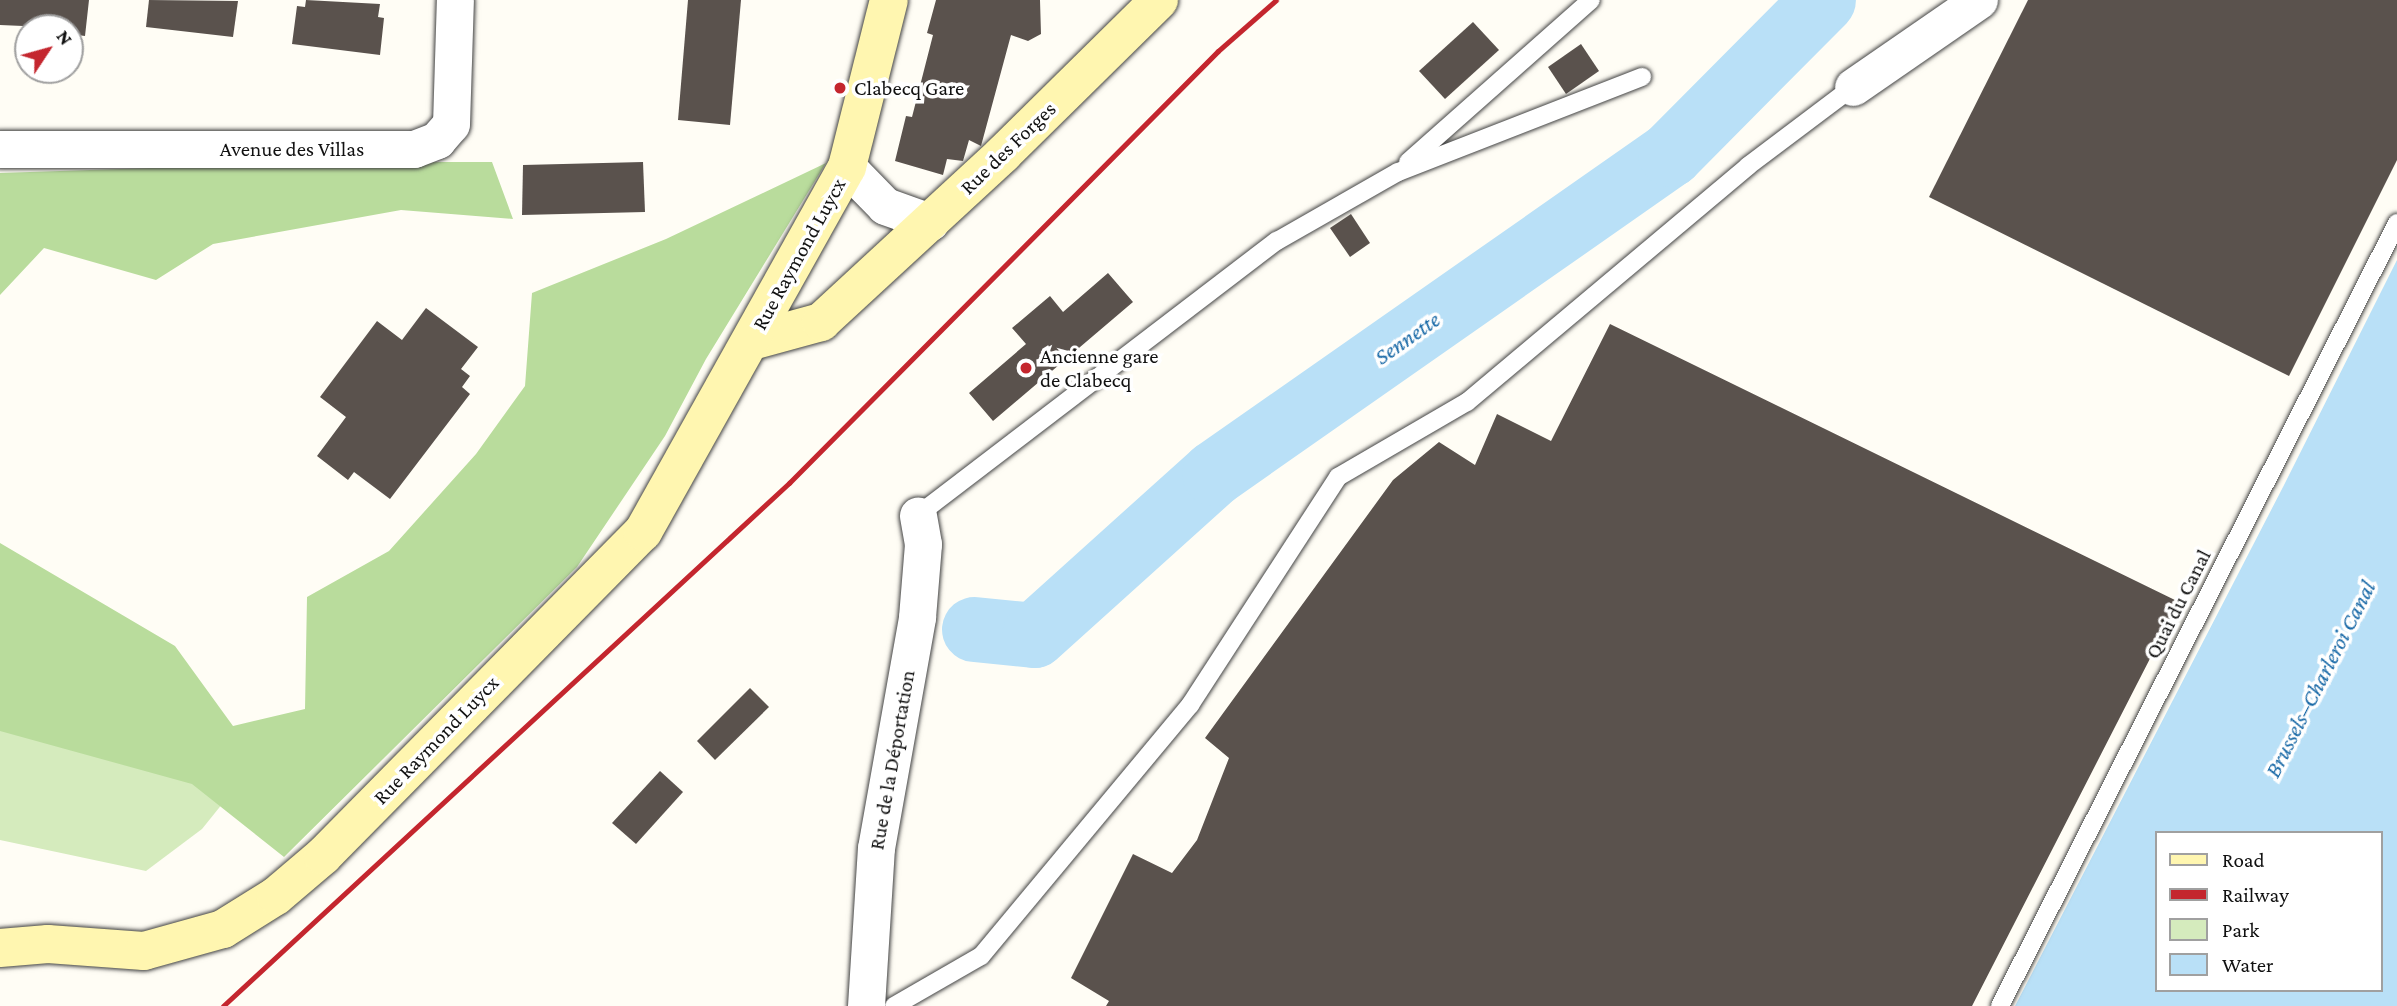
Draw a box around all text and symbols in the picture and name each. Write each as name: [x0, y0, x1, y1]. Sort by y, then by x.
north arrow: [14, 14, 84, 84]
text: N: [52, 26, 77, 49]
place label: Clabecq Gare: [854, 75, 964, 101]
marker: Clabecq Gare: [832, 80, 848, 96]
street label: Rue des Forges: [955, 96, 1061, 200]
street label: Avenue des Villas: [220, 136, 364, 162]
street label: Rue Raymond Luycx: [747, 174, 851, 334]
water label: Sennette: [1369, 306, 1445, 370]
place label: Ancienne gare de Clabecq: [1040, 343, 1158, 393]
marker: Ancienne gare de Clabecq: [1018, 360, 1034, 376]
street label: Quai du Canal: [2140, 545, 2216, 663]
water label: Brussels–Charleroi Canal: [2258, 576, 2382, 782]
street label: Rue de la Déportation: [864, 668, 920, 852]
street label: Rue Raymond Luycx: [368, 670, 504, 810]
legend: [2156, 831, 2383, 992]
text: Road: [2222, 848, 2265, 872]
text: Railway: [2222, 883, 2289, 907]
text: Park: [2222, 918, 2259, 942]
text: Water: [2222, 953, 2274, 977]

